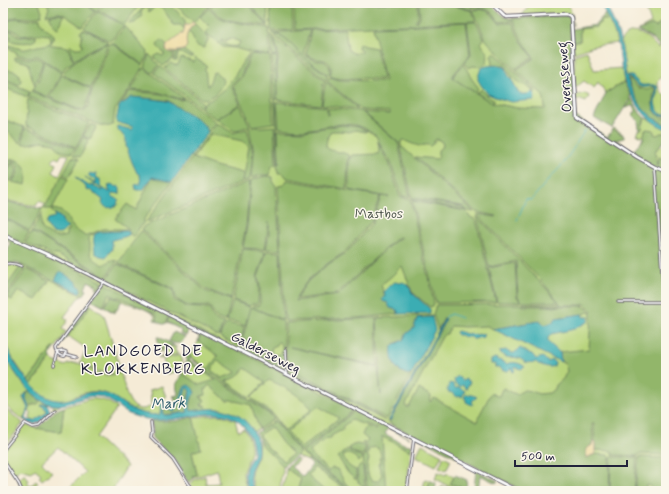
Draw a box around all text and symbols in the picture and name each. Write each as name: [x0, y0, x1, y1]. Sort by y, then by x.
street label: Overaseweg: [554, 41, 578, 113]
park label: Mastbos: [355, 205, 403, 223]
street label: Galderseweg: [228, 328, 303, 378]
district label: LANDGOED DE KLOKKENBERG: [81, 341, 205, 380]
water label: Mark: [150, 393, 186, 415]
scale bar: [515, 442, 627, 468]
text: 500 m: [521, 449, 555, 465]

